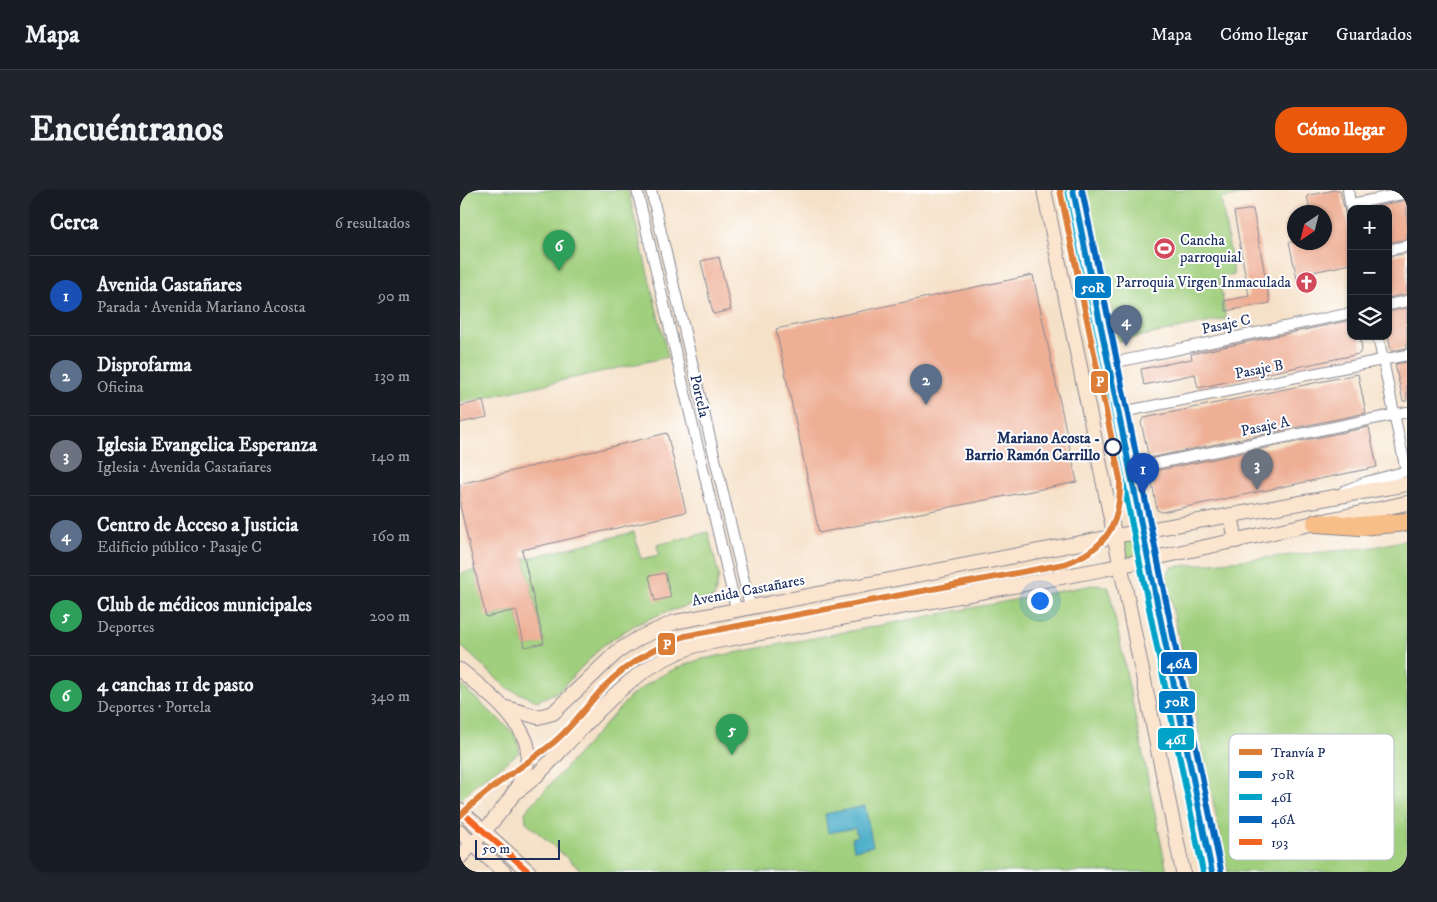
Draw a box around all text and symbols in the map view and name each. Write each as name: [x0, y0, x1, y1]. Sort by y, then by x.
text: Mapa: [25, 20, 79, 50]
text: Mapa: [1151, 24, 1192, 46]
text: Cómo llegar: [1220, 24, 1308, 46]
text: Guardados: [1336, 24, 1412, 46]
button: Cómo llegar: [1275, 107, 1407, 153]
text: Encuéntranos: [30, 108, 224, 152]
north arrow: [1287, 205, 1332, 250]
map controls: [1347, 205, 1392, 340]
button: +: [1347, 205, 1392, 250]
text: Cerca: [50, 210, 98, 236]
text: 6 resultados: [335, 213, 410, 233]
pin: 6: [543, 230, 575, 271]
place label: Cancha parroquial: [1179, 231, 1242, 267]
sports icon: Cancha parroquial: [1152, 237, 1176, 261]
button: −: [1347, 250, 1392, 295]
church icon: Parroquia Virgen Inmaculada: [1295, 270, 1319, 294]
place label: Parroquia Virgen Inmaculada: [1116, 273, 1292, 292]
text: Avenida Castañares: [97, 274, 242, 297]
line badge: 50R: [1074, 275, 1112, 299]
text: 50R: [1080, 279, 1106, 297]
text: 1: [63, 286, 69, 306]
text: 90 m: [378, 286, 410, 306]
button: layers: [1347, 295, 1392, 340]
text: Parada · Avenida Mariano Acosta: [97, 297, 305, 317]
pin: 4: [1110, 305, 1142, 346]
street label: Pasaje C: [1200, 310, 1252, 339]
text: Disprofarma: [97, 354, 192, 377]
street label: Pasaje B: [1233, 355, 1285, 383]
pin: 2: [910, 364, 942, 405]
text: 2: [62, 366, 70, 386]
text: 130 m: [374, 366, 410, 386]
line badge: P: [1090, 370, 1109, 394]
street label: Portela: [685, 373, 714, 420]
text: P: [1096, 373, 1105, 391]
text: Oficina: [97, 377, 144, 397]
street label: Pasaje A: [1239, 412, 1292, 441]
place label: Mariano Acosta - Barrio Ramón Carrillo: [965, 429, 1101, 465]
text: Iglesia Evangelica Esperanza: [97, 434, 317, 457]
marker: Mariano Acosta - Barrio Ramón Carrillo: [1104, 438, 1122, 456]
text: 3: [63, 446, 69, 466]
text: 140 m: [371, 446, 410, 466]
pin: 3: [1241, 449, 1273, 490]
pin: 1: [1127, 453, 1159, 494]
text: Iglesia · Avenida Castañares: [97, 457, 272, 477]
text: Centro de Acceso a Justicia: [97, 514, 298, 537]
text: 4: [61, 526, 71, 546]
text: 160 m: [372, 526, 410, 546]
text: Edificio público · Pasaje C: [97, 537, 262, 557]
street label: Avenida Castañares: [690, 570, 806, 611]
your location: [1027, 588, 1053, 614]
text: Club de médicos municipales: [97, 594, 312, 617]
text: 5: [62, 606, 70, 626]
text: 200 m: [369, 606, 410, 626]
text: Deportes: [97, 617, 154, 637]
line badge: P: [657, 632, 676, 656]
text: P: [663, 636, 672, 654]
line badge: 46A: [1160, 651, 1198, 675]
text: 46A: [1166, 655, 1192, 673]
text: 4 canchas 11 de pasto: [97, 674, 254, 697]
text: 6: [62, 686, 70, 706]
text: 340 m: [371, 686, 410, 706]
line badge: 50R: [1158, 690, 1196, 714]
text: 50R: [1164, 693, 1190, 711]
text: Deportes · Portela: [97, 697, 211, 717]
pin: 5: [716, 714, 748, 755]
line badge: 46I: [1157, 727, 1195, 751]
text: 46I: [1164, 731, 1187, 749]
legend: [1229, 734, 1394, 860]
text: Tranvía P: [1271, 744, 1325, 762]
text: 50R: [1271, 766, 1295, 784]
text: 46I: [1271, 789, 1292, 807]
text: 46A: [1271, 811, 1296, 829]
text: 193: [1271, 834, 1288, 852]
scale bar: [475, 837, 560, 860]
text: 50 m: [482, 840, 510, 858]

